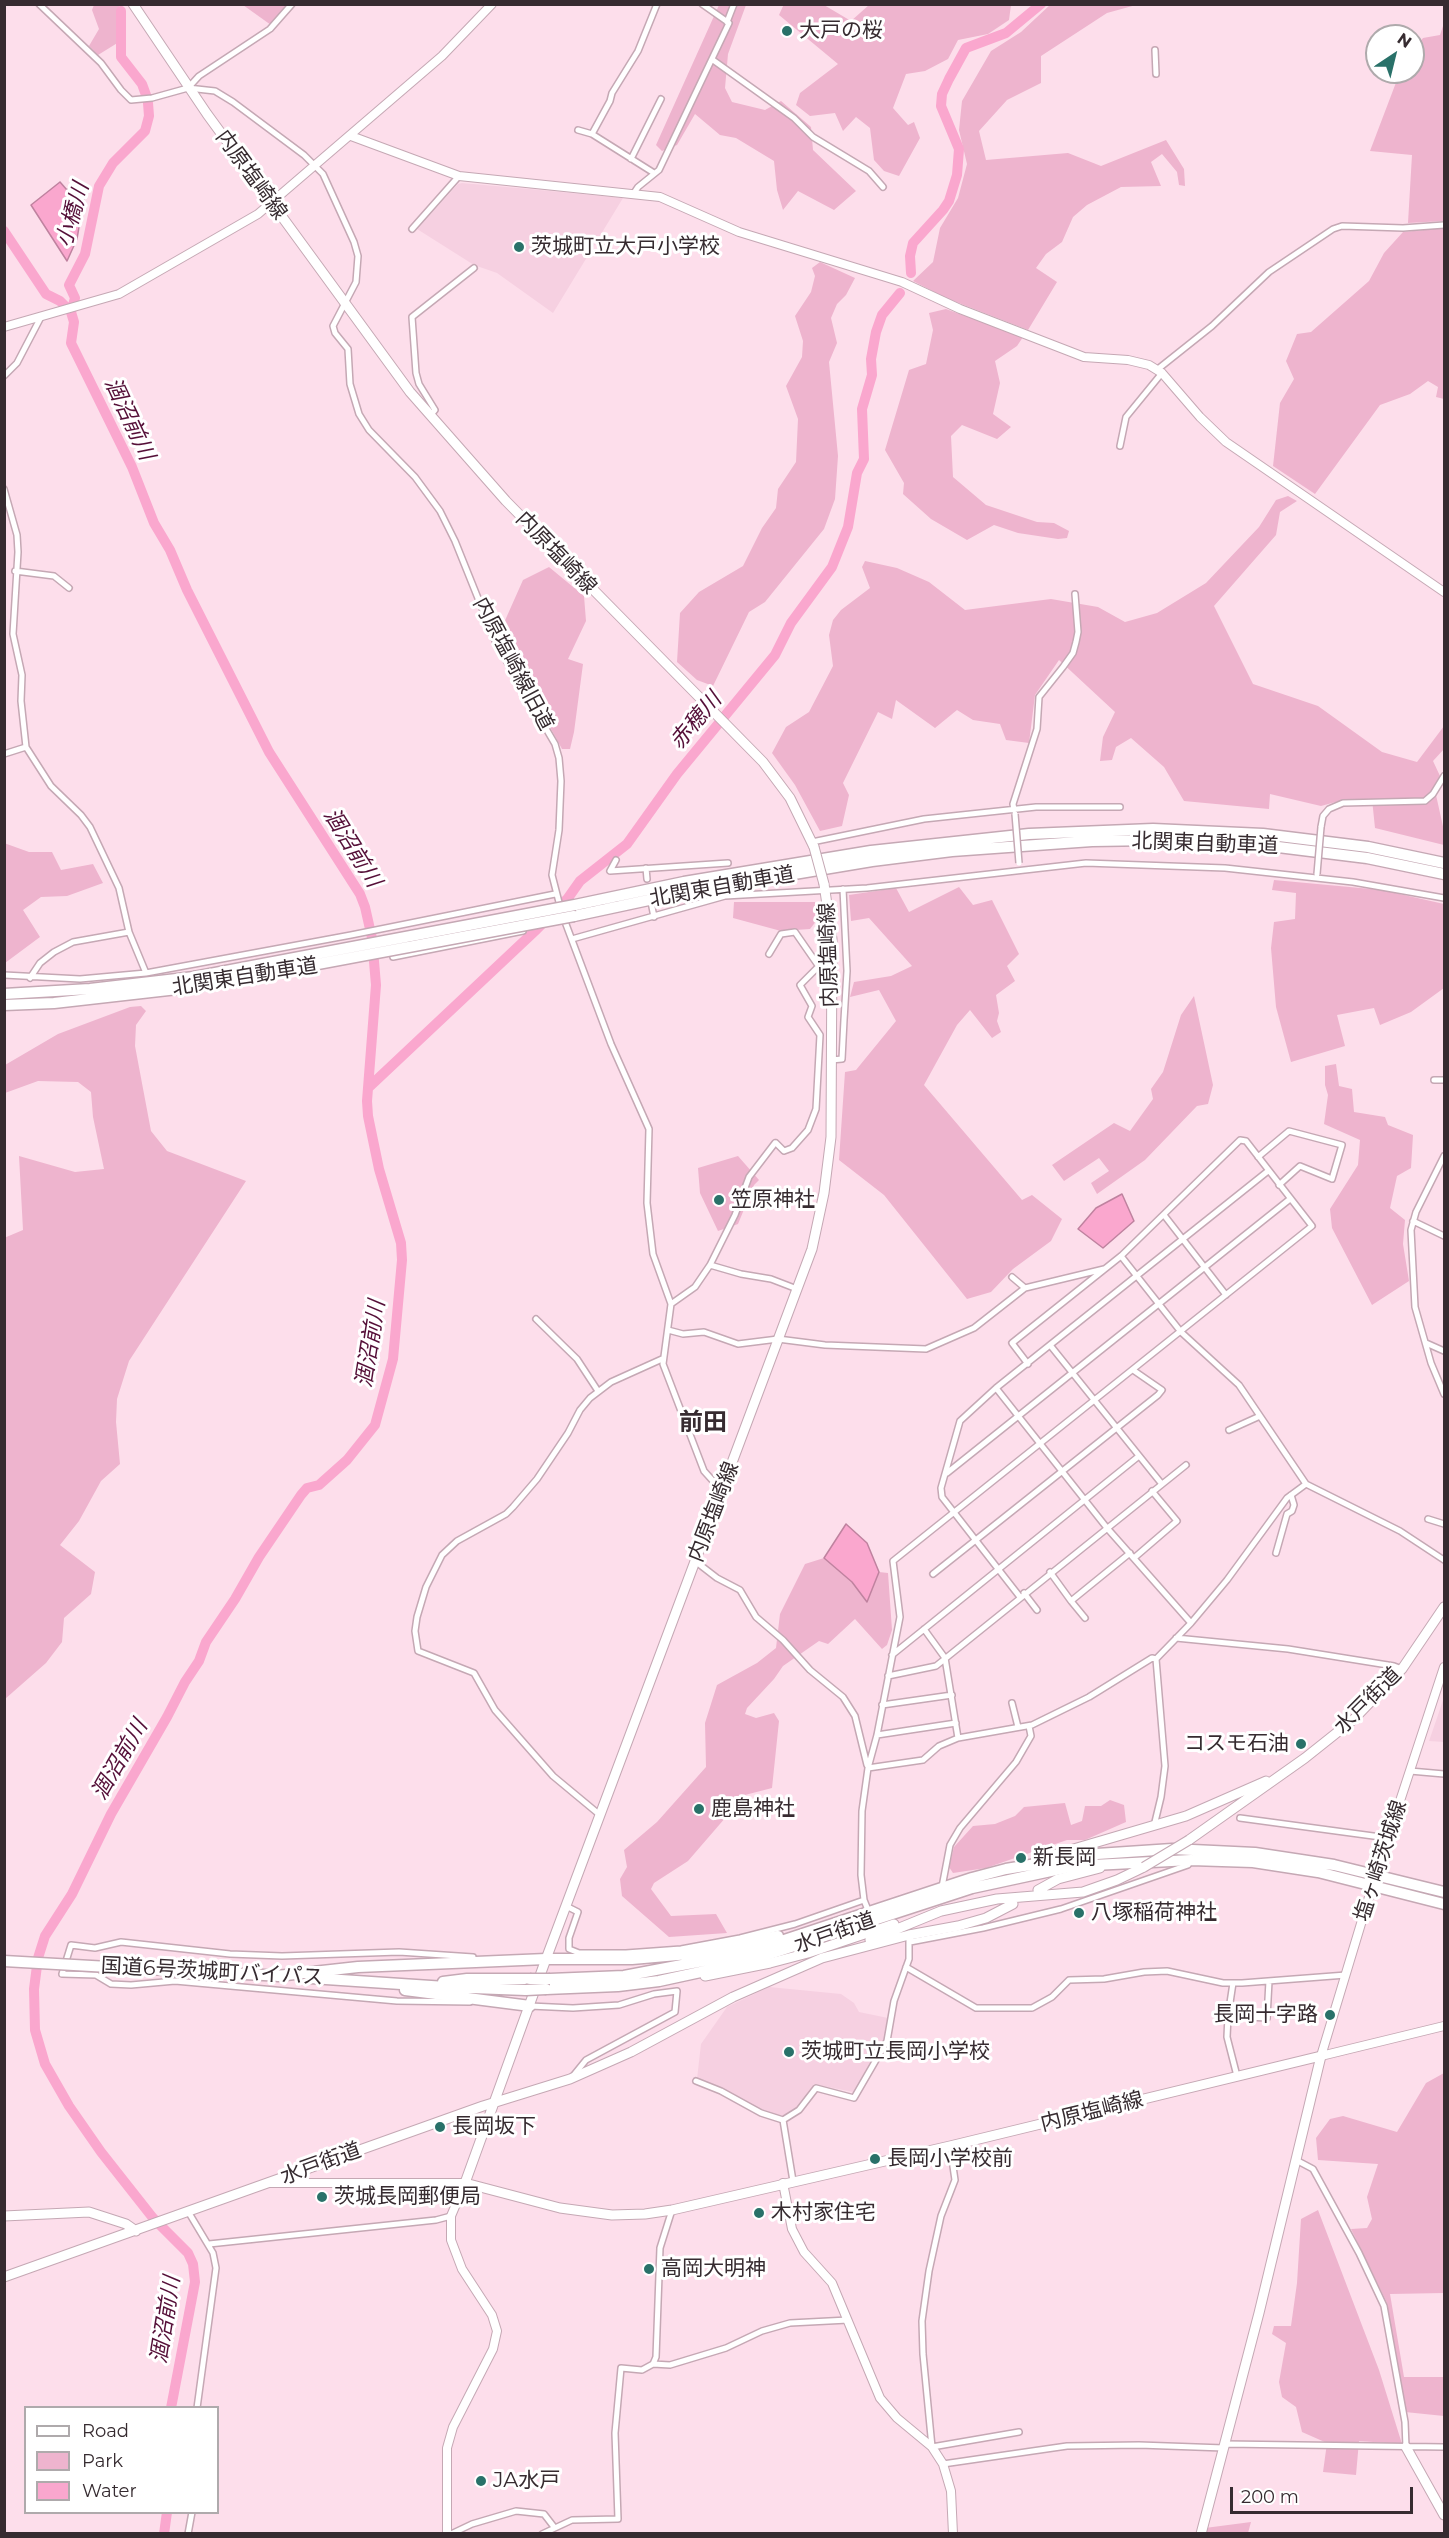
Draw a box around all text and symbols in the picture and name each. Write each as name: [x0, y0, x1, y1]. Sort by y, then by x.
place label: 大戸の桜: [799, 18, 883, 44]
marker: 大戸の桜: [780, 24, 794, 38]
north arrow: [1365, 24, 1425, 84]
text: N: [1394, 29, 1415, 52]
street label: 内原塩崎線: [210, 125, 292, 225]
water label: 小橋川: [51, 180, 95, 250]
place label: 茨城町立大戸小学校: [531, 234, 720, 260]
marker: 茨城町立大戸小学校: [512, 240, 526, 254]
water label: 涸沼前川: [98, 374, 160, 464]
street label: 内原塩崎線: [510, 506, 602, 600]
street label: 内原塩崎線旧道: [467, 593, 559, 735]
water label: 赤穂川: [665, 687, 727, 755]
water label: 涸沼前川: [317, 804, 387, 892]
street label: 北関東自動車道: [1131, 829, 1279, 859]
street label: 北関東自動車道: [647, 862, 797, 912]
street label: 内原塩崎線: [815, 902, 843, 1008]
street label: 北関東自動車道: [170, 953, 320, 1001]
place label: 笠原神社: [731, 1187, 815, 1213]
marker: 笠原神社: [712, 1193, 726, 1207]
water label: 涸沼前川: [351, 1298, 391, 1390]
district label: 前田: [679, 1409, 727, 1437]
street label: 内原塩崎線: [683, 1458, 745, 1566]
street label: 水戸街道: [1329, 1662, 1407, 1740]
water label: 涸沼前川: [87, 1715, 153, 1805]
place label: コスモ石油: [1184, 1731, 1289, 1757]
marker: コスモ石油: [1294, 1737, 1308, 1751]
place label: 鹿島神社: [711, 1796, 795, 1822]
street label: 塩ヶ崎茨城線: [1350, 1797, 1412, 1925]
marker: 鹿島神社: [692, 1802, 706, 1816]
place label: 新長岡: [1033, 1845, 1096, 1871]
marker: 新長岡: [1014, 1851, 1028, 1865]
place label: 八塚稲荷神社: [1091, 1900, 1217, 1926]
marker: 八塚稲荷神社: [1072, 1906, 1086, 1920]
street label: 水戸街道: [791, 1907, 879, 1959]
street label: 国道6号茨城町バイパス: [100, 1954, 324, 1990]
place label: 長岡十字路: [1213, 2002, 1318, 2028]
marker: 長岡十字路: [1323, 2008, 1337, 2022]
place label: 茨城町立長岡小学校: [801, 2039, 990, 2065]
marker: 茨城町立長岡小学校: [782, 2045, 796, 2059]
street label: 内原塩崎線: [1038, 2087, 1146, 2137]
place label: 長岡坂下: [452, 2114, 536, 2140]
marker: 長岡坂下: [433, 2120, 447, 2134]
street label: 水戸街道: [277, 2138, 365, 2190]
place label: 長岡小学校前: [887, 2146, 1013, 2172]
marker: 長岡小学校前: [868, 2152, 882, 2166]
place label: 茨城長岡郵便局: [334, 2184, 481, 2210]
marker: 茨城長岡郵便局: [315, 2190, 329, 2204]
place label: 木村家住宅: [771, 2200, 876, 2226]
marker: 木村家住宅: [752, 2206, 766, 2220]
place label: 高岡大明神: [661, 2256, 766, 2282]
marker: 高岡大明神: [642, 2262, 656, 2276]
water label: 涸沼前川: [146, 2274, 186, 2366]
legend: [24, 2406, 219, 2514]
text: Road: [82, 2420, 129, 2442]
text: Park: [82, 2450, 123, 2472]
place label: JA水戸: [493, 2468, 560, 2494]
marker: JA水戸: [474, 2474, 488, 2488]
scale bar: [1233, 2475, 1416, 2513]
text: Water: [82, 2480, 137, 2502]
text: 200 m: [1241, 2486, 1299, 2508]

